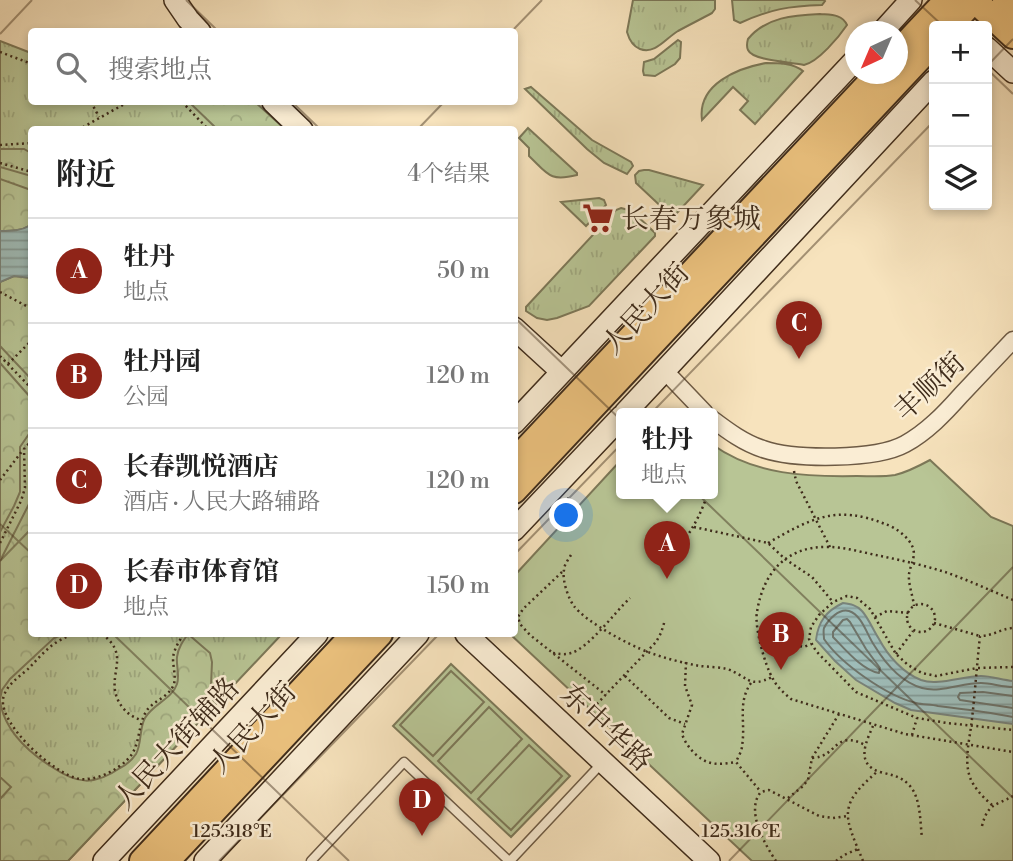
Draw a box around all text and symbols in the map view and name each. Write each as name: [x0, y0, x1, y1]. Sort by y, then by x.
north arrow: [845, 21, 908, 84]
map controls: [929, 21, 992, 210]
button: +: [929, 21, 992, 84]
search box: [28, 28, 518, 105]
icon: search: [52, 48, 90, 86]
text: 搜索地点: [108, 54, 212, 86]
button: −: [929, 84, 992, 147]
button: layers: [929, 147, 992, 210]
text: 附近: [56, 156, 116, 194]
text: 4个结果: [407, 160, 490, 188]
supermarket icon: 长春万象城: [581, 201, 615, 235]
place label: 长春万象城: [621, 202, 761, 237]
text: 牡丹: [123, 241, 175, 273]
street label: 人民大街: [595, 256, 697, 362]
text: A: [71, 257, 87, 285]
text: 50 m: [437, 257, 490, 285]
text: 地点: [123, 278, 169, 306]
pin: C: [776, 301, 822, 359]
text: 牡丹园: [123, 346, 201, 378]
street label: 丰顺街: [887, 346, 973, 429]
text: B: [70, 362, 88, 390]
text: 120 m: [426, 362, 490, 390]
text: 公园: [123, 383, 169, 411]
popup: [616, 408, 718, 499]
text: 牡丹: [641, 424, 693, 456]
text: 长春凯悦酒店: [123, 451, 279, 483]
text: 地点: [641, 461, 687, 489]
text: C: [71, 467, 87, 495]
text: 120 m: [426, 467, 490, 495]
text: 酒店 · 人民大路辅路: [123, 488, 320, 516]
your location: [549, 498, 583, 532]
pin: A: [644, 521, 690, 579]
text: 长春市体育馆: [123, 556, 279, 588]
text: D: [70, 572, 88, 600]
text: 150 m: [427, 572, 490, 600]
text: 地点: [123, 593, 169, 621]
pin: B: [758, 612, 804, 670]
street label: 人民大街辅路: [107, 671, 247, 817]
street label: 人民大街: [202, 675, 304, 781]
street label: 东中华路: [553, 677, 659, 779]
pin: D: [399, 778, 445, 836]
text: 125.318°E: [192, 820, 272, 843]
text: 125.316°E: [702, 820, 780, 843]

